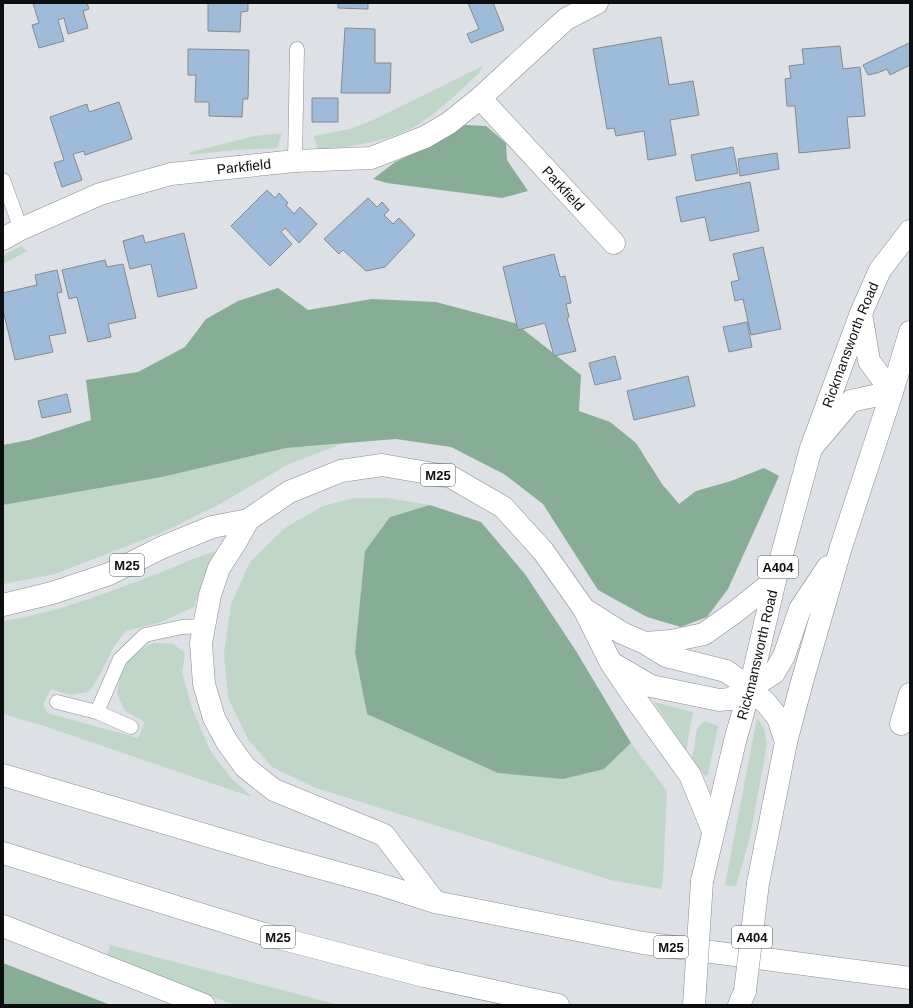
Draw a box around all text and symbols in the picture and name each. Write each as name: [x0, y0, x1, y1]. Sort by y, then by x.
street label: Parkfield: [216, 156, 272, 177]
street label: Parkfield: [539, 163, 588, 214]
street label: Rickmansworth Road: [819, 280, 882, 410]
road number: M25: [421, 464, 455, 486]
road number: M25: [110, 554, 144, 576]
road number: A404: [758, 556, 798, 578]
street label: Rickmansworth Road: [733, 588, 780, 721]
road number: M25: [261, 926, 295, 948]
road number: A404: [732, 926, 772, 948]
road number: M25: [654, 936, 688, 958]

